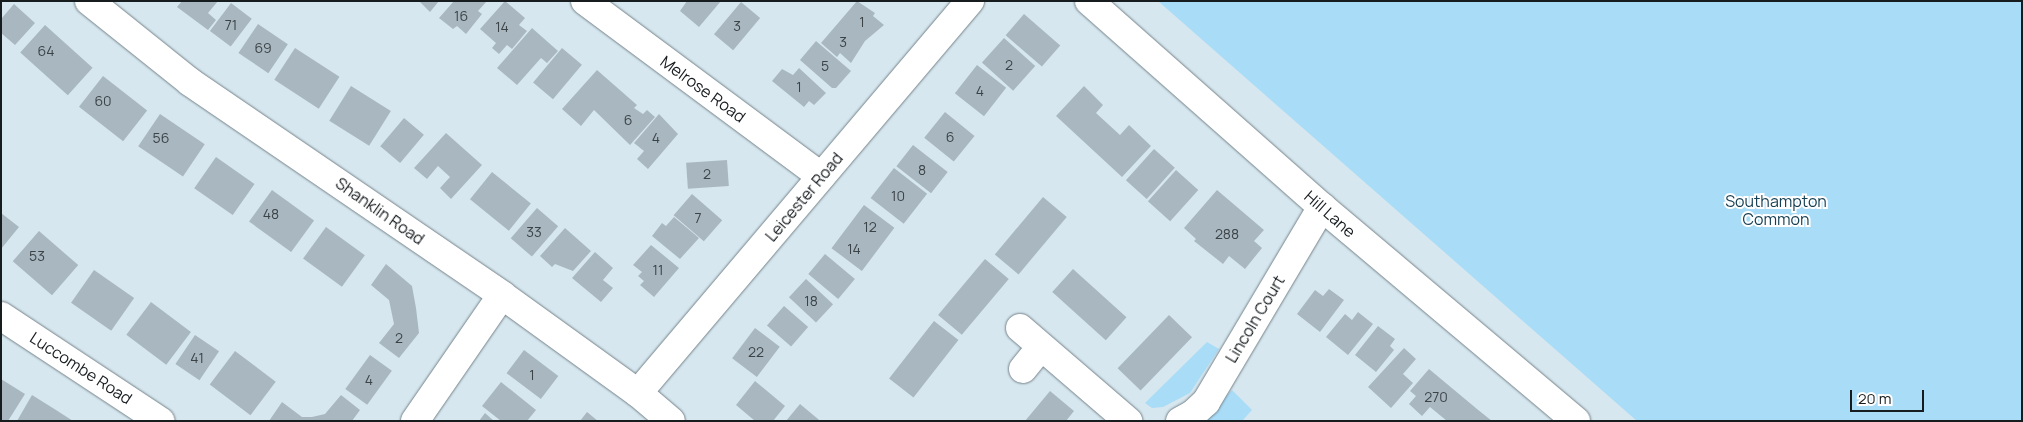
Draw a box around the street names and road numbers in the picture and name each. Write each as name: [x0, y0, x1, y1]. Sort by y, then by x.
street label: Melrose Road: [657, 52, 749, 126]
street label: Leicester Road: [761, 149, 847, 245]
street label: Shanklin Road: [332, 173, 428, 249]
street label: Hill Lane: [1301, 187, 1359, 241]
street label: Lincoln Court: [1221, 272, 1289, 366]
street label: Luccombe Road: [26, 328, 136, 408]

